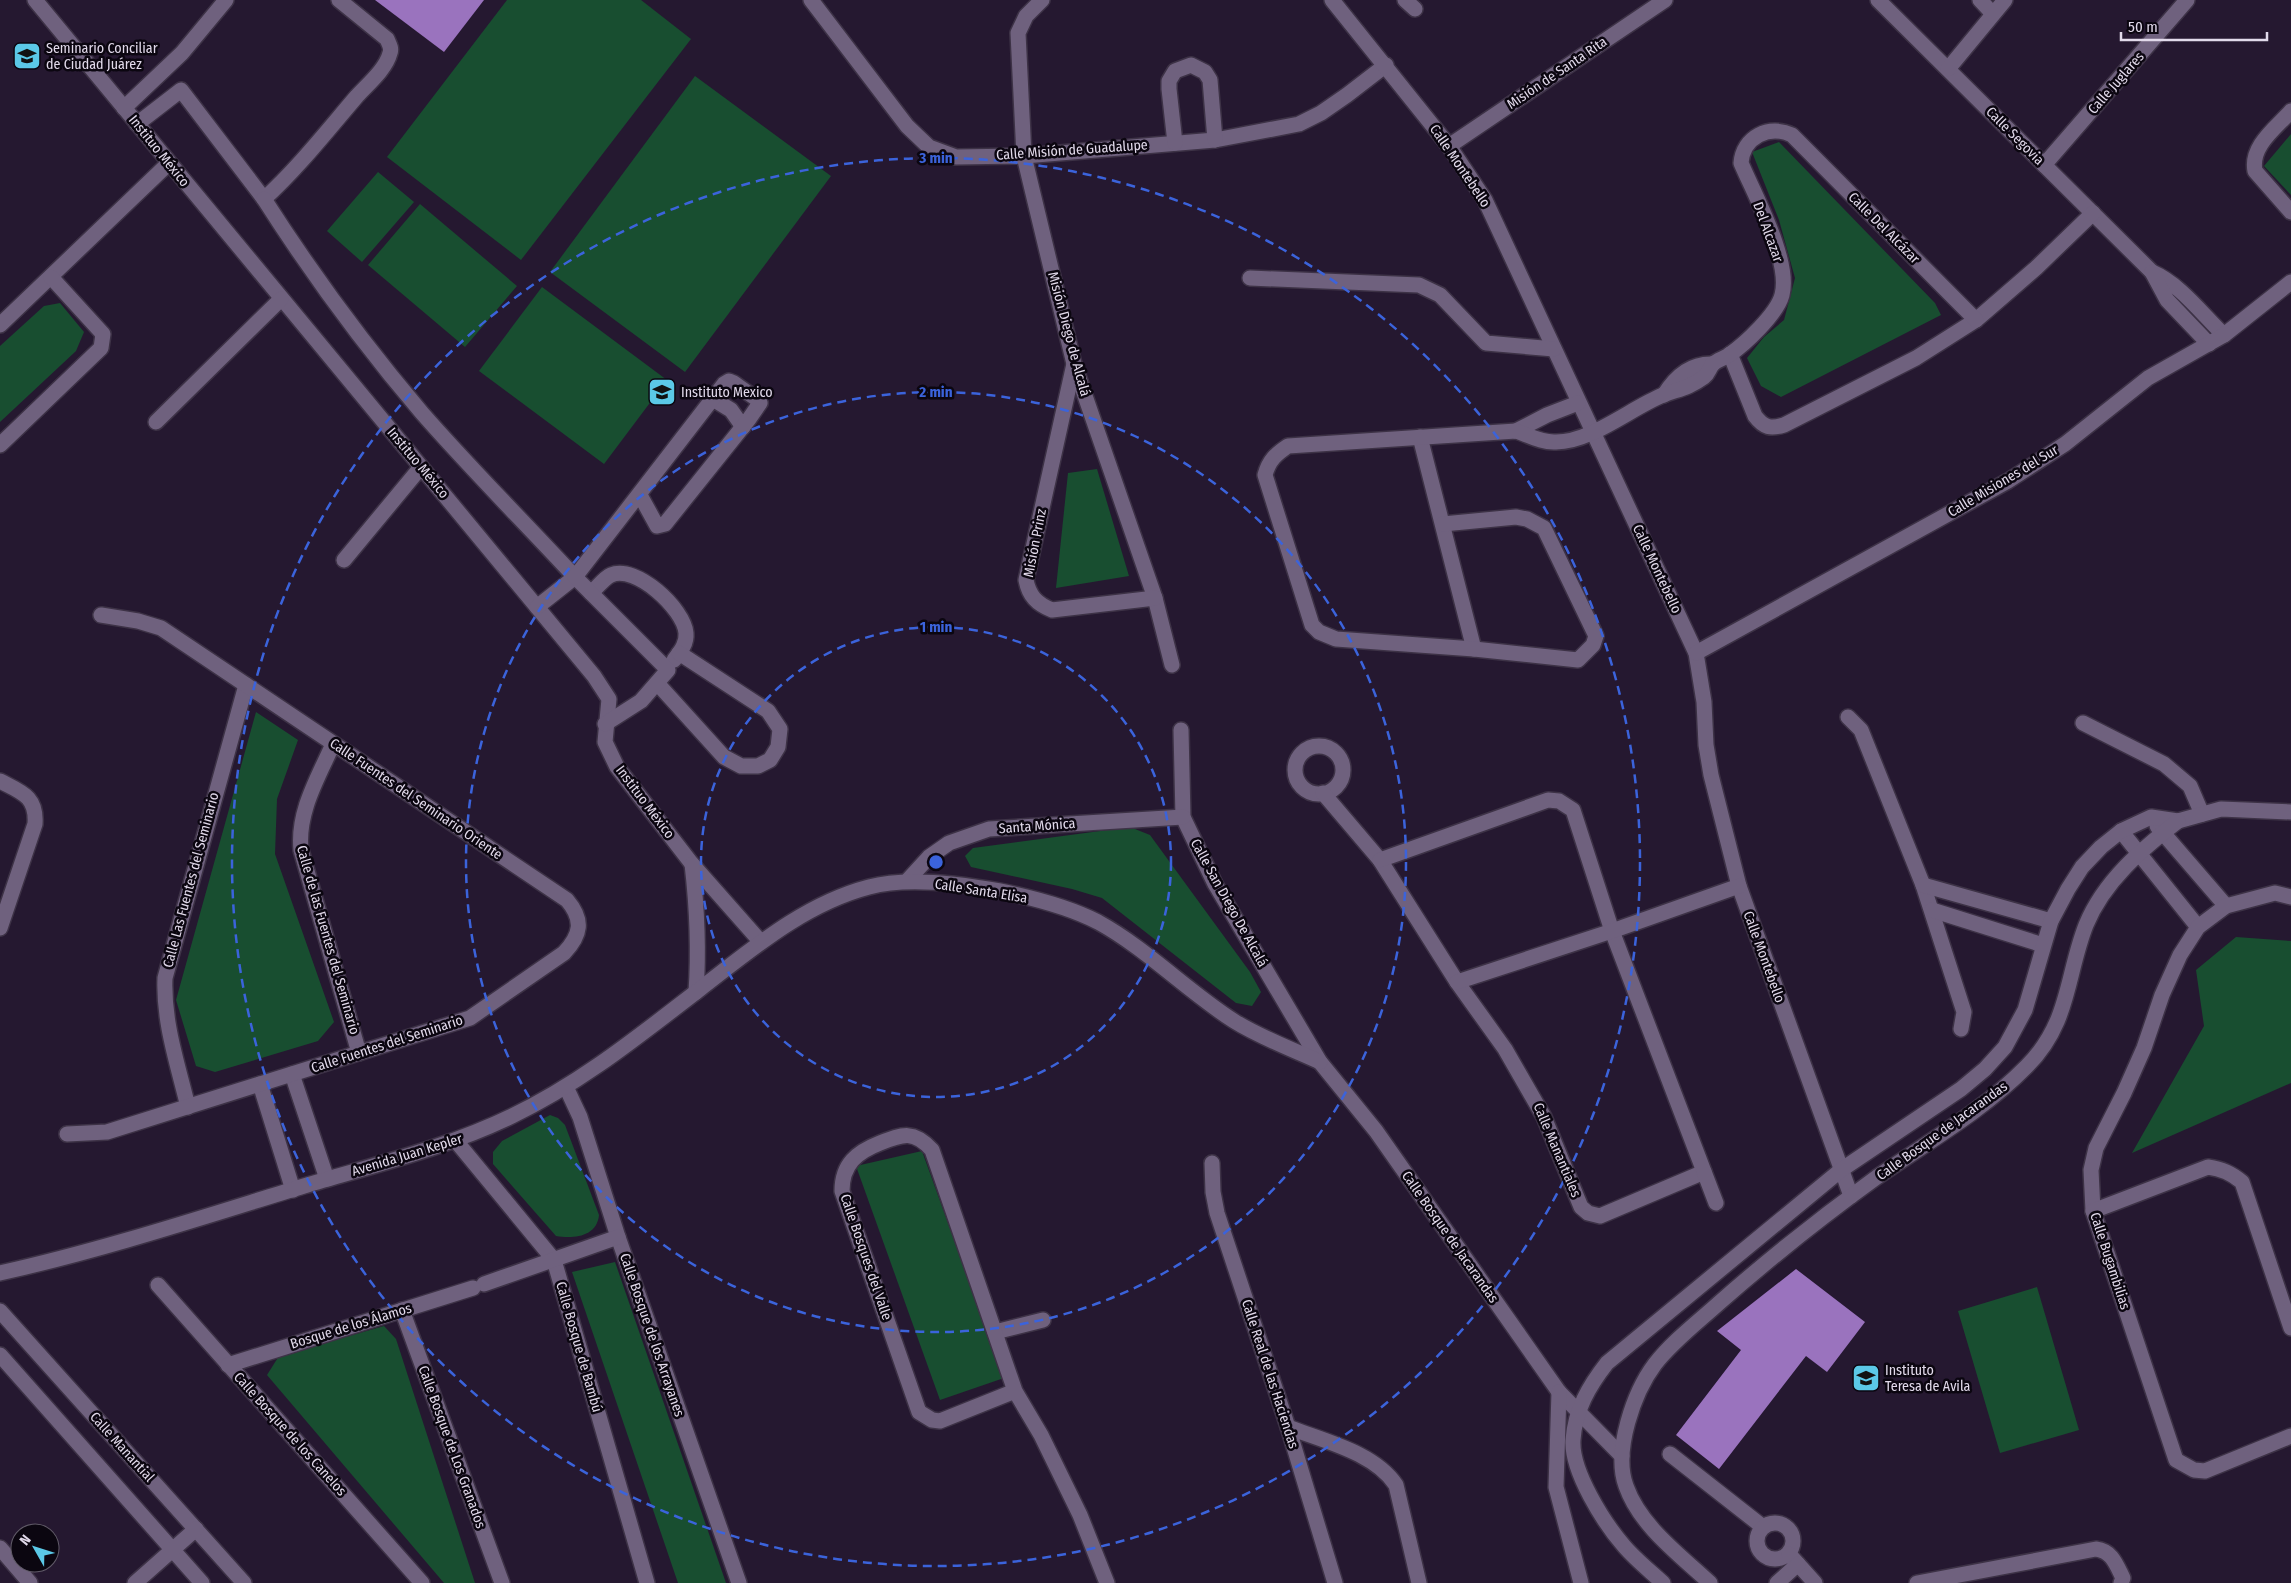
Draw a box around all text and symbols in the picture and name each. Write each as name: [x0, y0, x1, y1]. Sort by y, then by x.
scale bar: [2121, 10, 2267, 42]
text: 50 m: [2128, 18, 2158, 36]
street label: Misión de Santa Rita: [1504, 33, 1610, 113]
place label: Seminario Conciliar de Ciudad Juárez: [46, 40, 158, 73]
school or university icon: Seminario Conciliar de Ciudad Juárez: [12, 41, 42, 71]
street label: Calle Juglares: [2084, 48, 2148, 118]
street label: Calle Segovia: [1982, 103, 2048, 169]
street label: Instituo México: [125, 112, 193, 190]
street label: Calle Montebello: [1426, 121, 1494, 211]
street label: Calle Misión de Guadalupe: [996, 136, 1148, 164]
text: 3 min: [918, 149, 953, 167]
street label: Calle Del Alcázar: [1845, 189, 1923, 267]
street label: Del Alcazar: [1749, 200, 1787, 265]
street label: Misión Diego de Alcalá: [1044, 270, 1094, 398]
school or university icon: Instituto Mexico: [647, 377, 677, 407]
text: 2 min: [918, 383, 953, 401]
place label: Instituto Mexico: [681, 384, 773, 401]
street label: Instituo México: [383, 424, 453, 502]
street label: Calle Misiones del Sur: [1945, 441, 2061, 521]
street label: Misión Prinz: [1020, 507, 1050, 579]
street label: Calle Montebello: [1629, 522, 1685, 616]
text: 1 min: [920, 618, 952, 636]
street label: Calle Fuentes del Seminario Oriente: [326, 735, 506, 863]
street label: Instituo México: [612, 762, 678, 842]
street label: Calle Las Fuentes del Seminario: [159, 791, 223, 969]
street label: Santa Mónica: [998, 815, 1076, 837]
street label: Calle San Diego De Alcalá: [1187, 836, 1271, 970]
street label: Calle de las Fuentes del Seminario: [293, 843, 363, 1037]
centre of rings: [927, 853, 945, 871]
street label: Calle Santa Elisa: [934, 875, 1029, 907]
street label: Calle Montebello: [1740, 909, 1788, 1005]
street label: Calle Fuentes del Seminario: [309, 1011, 465, 1077]
street label: Calle Bosque de Jacarandas: [1873, 1078, 2011, 1184]
street label: Calle Manantiales: [1529, 1100, 1585, 1200]
street label: Avenida Juan Kepler: [350, 1130, 464, 1180]
street label: Calle Bosque de Jacarandas: [1398, 1168, 1502, 1306]
street label: Calle Bosques del Valle: [836, 1192, 896, 1322]
street label: Calle Bugambilias: [2086, 1210, 2134, 1312]
street label: Calle Bosque de los Arrayanes: [616, 1251, 688, 1419]
street label: Calle Bosque de Bambú: [552, 1280, 606, 1414]
street label: Calle Real de las Haciendas: [1238, 1297, 1302, 1451]
street label: Bosque de los Álamos: [288, 1298, 414, 1353]
place label: Instituto Teresa de Avila: [1885, 1362, 1971, 1395]
street label: Calle Bosque de Los Granados: [415, 1363, 489, 1531]
school or university icon: Instituto Teresa de Avila: [1851, 1363, 1881, 1393]
street label: Calle Bosque de los Canelos: [230, 1369, 350, 1499]
street label: Calle Manantial: [86, 1409, 158, 1486]
north arrow: [10, 1523, 60, 1573]
text: N: [16, 1532, 35, 1549]

